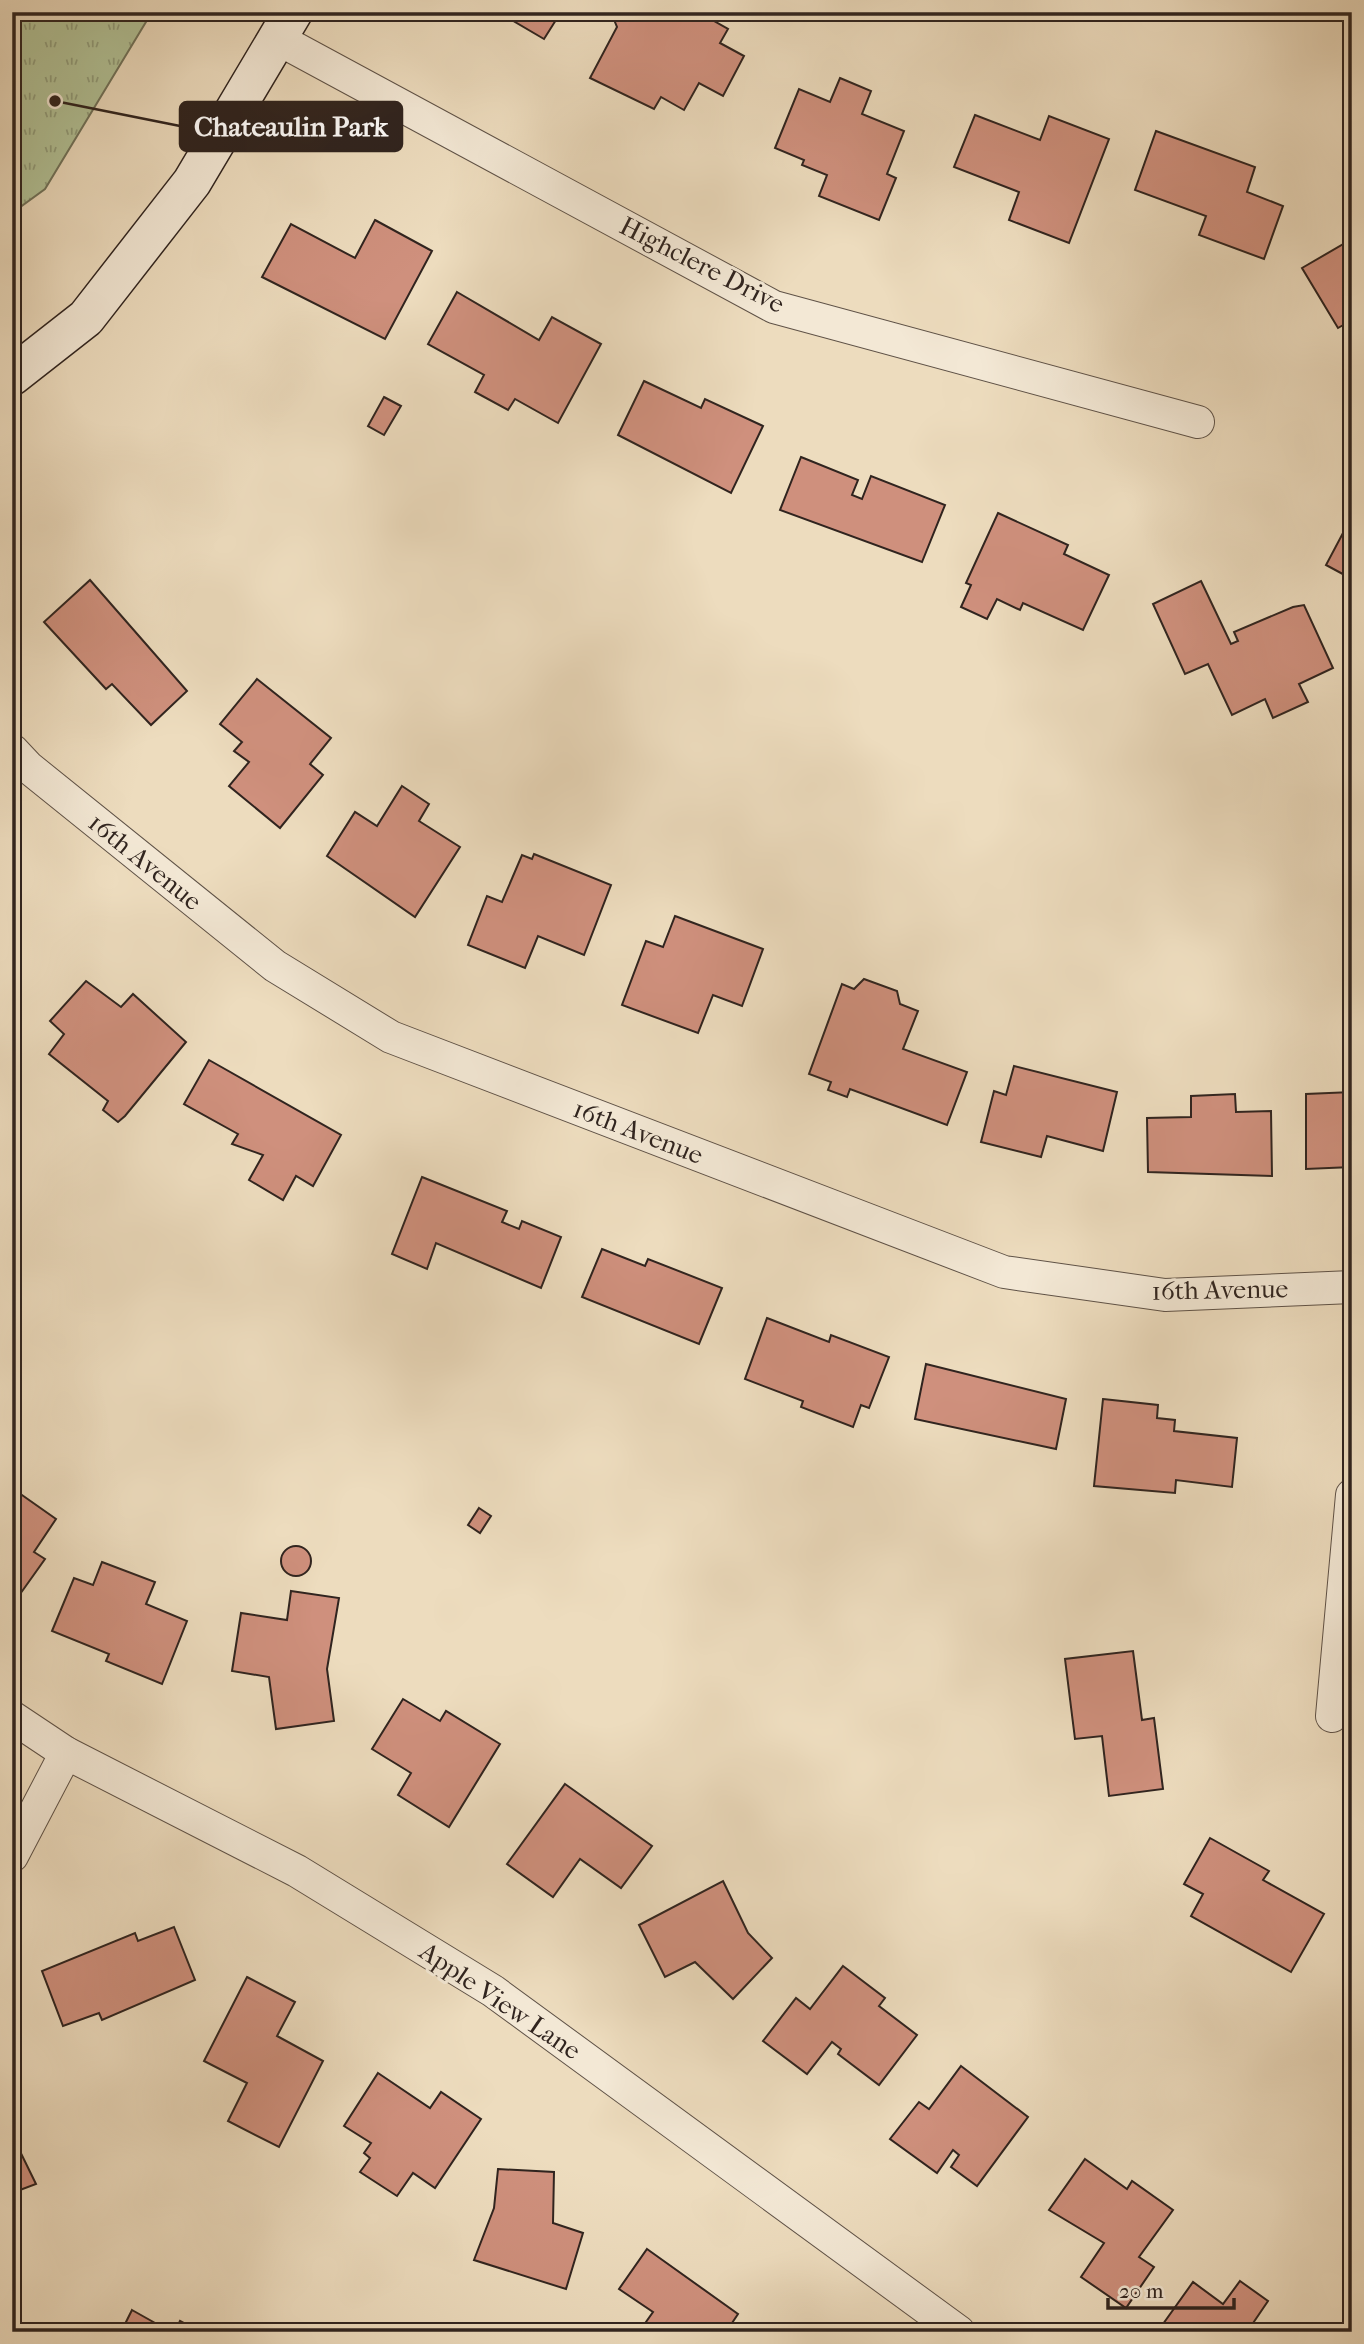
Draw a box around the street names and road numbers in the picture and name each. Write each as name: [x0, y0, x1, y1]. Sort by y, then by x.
street label: Highclere Drive: [615, 210, 790, 320]
street label: 16th Avenue: [82, 807, 208, 917]
street label: 16th Avenue: [569, 1093, 707, 1171]
street label: 16th Avenue: [1151, 1273, 1289, 1307]
street label: Apple View Lane: [413, 1935, 587, 2066]

